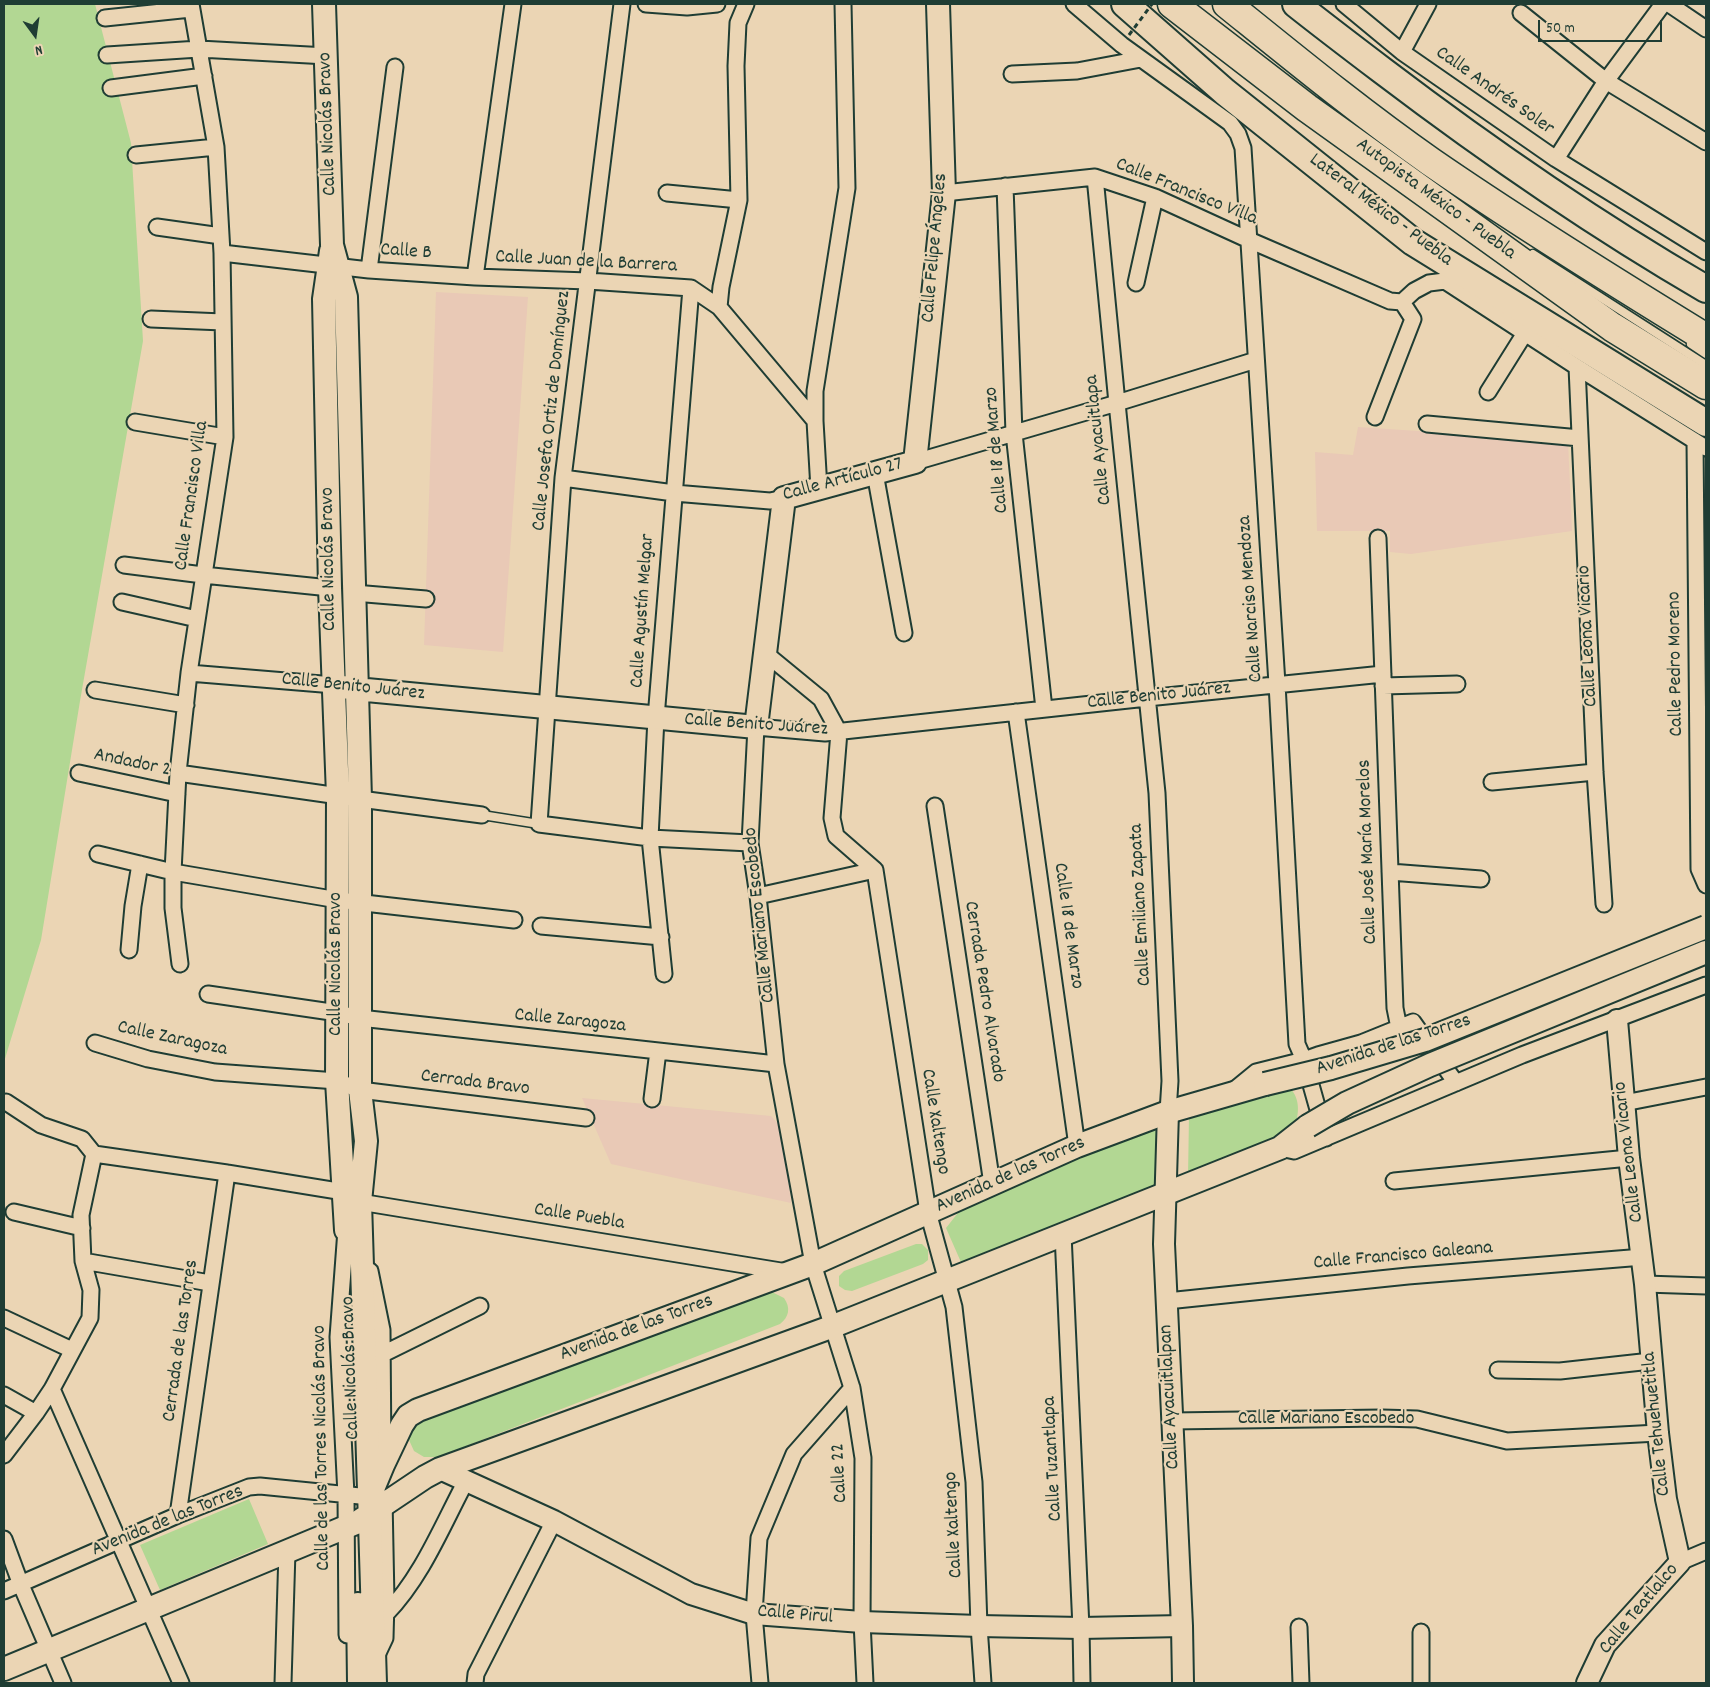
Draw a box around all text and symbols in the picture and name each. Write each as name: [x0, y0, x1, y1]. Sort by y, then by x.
north arrow: [10, 10, 60, 60]
scale bar: [1540, 10, 1664, 42]
text: 50 m: [1546, 18, 1575, 40]
text: N: [33, 39, 44, 60]
street label: Calle Andrés Soler: [1430, 42, 1558, 142]
street label: Calle Nicolás Bravo: [314, 52, 344, 196]
street label: Autopista México - Puebla: [1350, 134, 1520, 266]
street label: Lateral México - Puebla: [1303, 149, 1457, 273]
street label: Calle Francisco Villa: [1112, 154, 1260, 232]
street label: Calle Felipe Ángeles: [918, 172, 954, 324]
street label: Calle B: [379, 239, 433, 267]
street label: Calle Juan de la Barrera: [494, 246, 678, 280]
street label: Calle Josefa Ortiz de Domínguez: [528, 290, 578, 532]
street label: Calle Ayacuitlapa: [1081, 374, 1119, 506]
street label: Calle 18 de Marzo: [981, 386, 1015, 514]
street label: Calle Francisco Villa: [171, 420, 215, 572]
street label: Calle Artículo 27: [781, 454, 905, 508]
street label: Calle Nicolás Bravo: [317, 487, 343, 631]
street label: Calle Narciso Mendoza: [1234, 515, 1270, 683]
street label: Calle Agustín Melgar: [627, 533, 661, 689]
street label: Calle Leona Vicario: [1573, 565, 1605, 707]
street label: Calle Pedro Moreno: [1664, 591, 1690, 737]
street label: Calle Benito Juárez: [280, 669, 426, 707]
street label: Calle Benito Juárez: [1086, 678, 1232, 716]
street label: Calle Benito Juárez: [683, 709, 829, 743]
street label: Andador 2: [91, 744, 173, 784]
street label: Calle José María Morelos: [1354, 759, 1384, 945]
street label: Calle Emiliano Zapata: [1126, 823, 1158, 987]
street label: Calle Mariano Escobedo: [740, 826, 782, 1004]
street label: Calle 18 de Marzo: [1046, 861, 1088, 991]
street label: Calle Nicolás Bravo: [325, 892, 349, 1036]
street label: Cerrada Pedro Alvarado: [957, 900, 1009, 1084]
street label: Calle Zaragoza: [513, 1004, 627, 1040]
street label: Avenida de las Torres: [1314, 1010, 1474, 1082]
street label: Calle Zaragoza: [115, 1017, 229, 1063]
street label: Cerrada Bravo: [419, 1065, 531, 1103]
street label: Calle Xaltengo: [914, 1068, 954, 1176]
street label: Calle Leona Vicario: [1609, 1080, 1651, 1224]
street label: Avenida de las Torres: [932, 1132, 1090, 1220]
street label: Calle Puebla: [532, 1199, 626, 1237]
street label: Calle Francisco Galeana: [1312, 1237, 1494, 1277]
street label: Cerrada de las Torres: [159, 1258, 205, 1424]
street label: Avenida de las Torres: [557, 1290, 717, 1368]
street label: Calle Nicolás Bravo: [337, 1296, 367, 1440]
street label: Calle Ayacuitlalpan: [1155, 1324, 1187, 1470]
street label: Calle de las Torres Nicolás Bravo: [309, 1325, 337, 1571]
street label: Calle Tehuehuetitla: [1639, 1351, 1677, 1497]
street label: Calle Tuzantlapa: [1039, 1396, 1069, 1522]
street label: Calle Mariano Escobedo: [1238, 1408, 1414, 1432]
street label: Calle 22: [827, 1443, 855, 1503]
street label: Calle Xaltengo: [940, 1471, 970, 1579]
street label: Avenida de las Torres: [89, 1481, 247, 1563]
street label: Calle Teatlalco: [1595, 1560, 1685, 1660]
street label: Calle Pirul: [756, 1601, 834, 1631]

